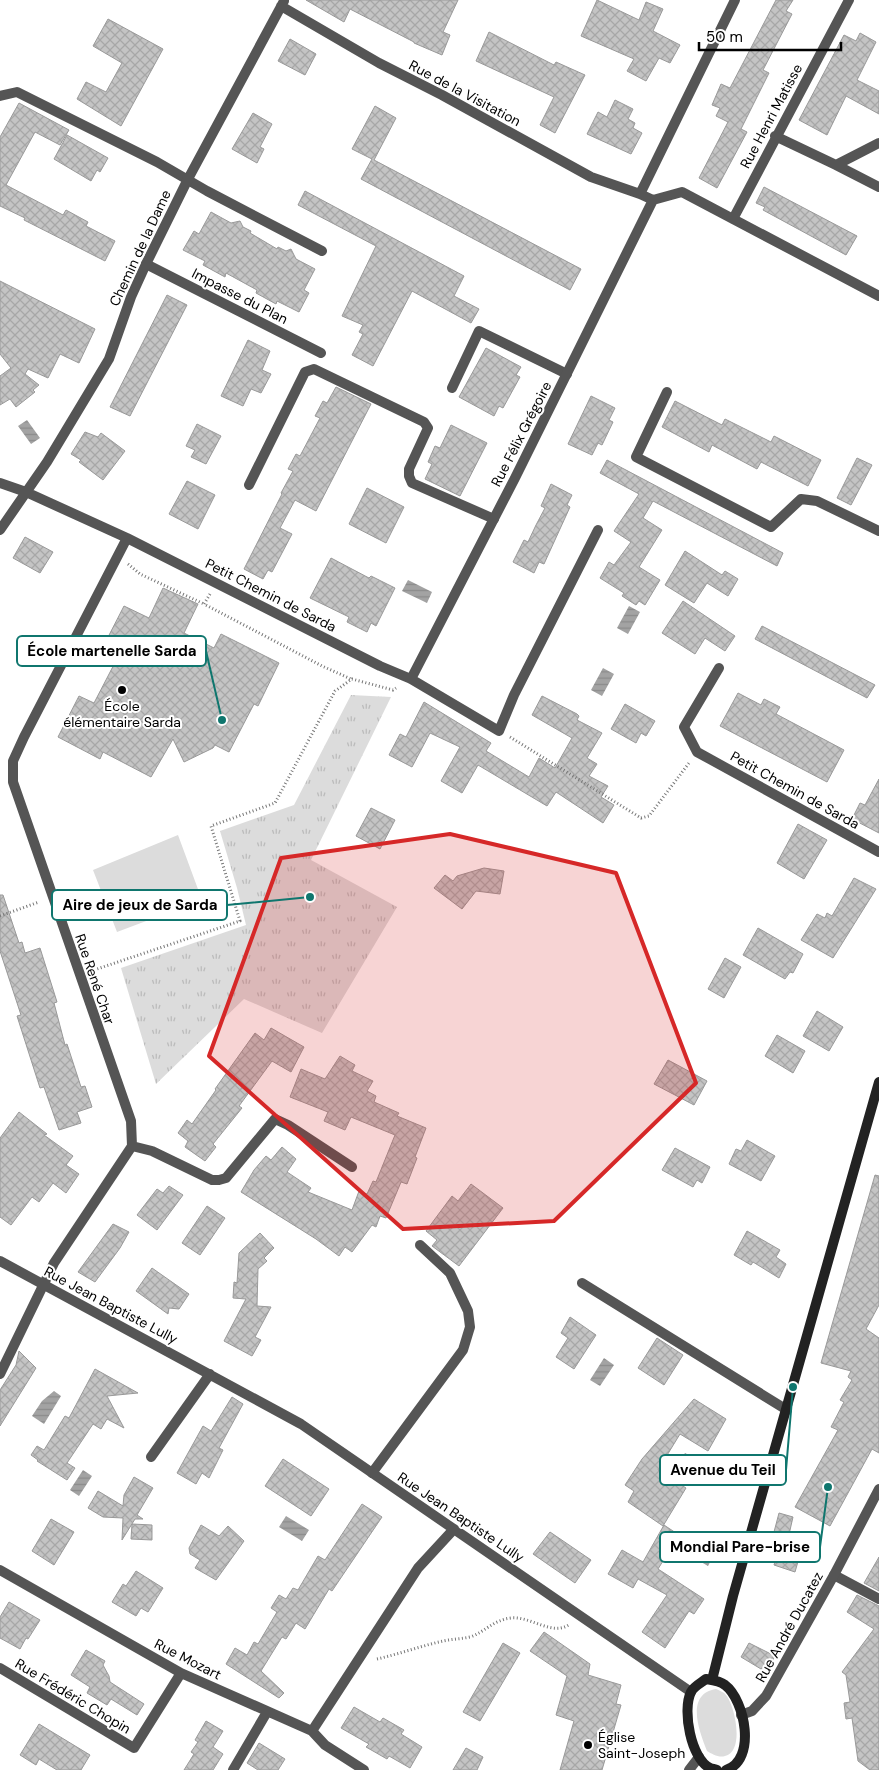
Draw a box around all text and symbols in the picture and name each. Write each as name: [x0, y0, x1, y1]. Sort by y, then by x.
scale bar: [699, 20, 842, 52]
text: 50 m: [706, 27, 743, 47]
street label: Rue de la Visitation: [406, 56, 524, 130]
street label: Rue Henri Matisse: [736, 61, 806, 171]
street label: Chemin de la Dame: [105, 187, 175, 309]
street label: Impasse du Plan: [189, 264, 291, 328]
street label: Rue Félix Grégoire: [487, 378, 555, 490]
street label: Petit Chemin de Sarda: [202, 554, 340, 636]
callout: École martenelle Sarda: [17, 636, 206, 666]
text: École martenelle Sarda: [27, 641, 197, 661]
marker: École élémentaire Sarda: [116, 684, 128, 696]
place label: École élémentaire Sarda: [63, 697, 181, 731]
street label: Petit Chemin de Sarda: [727, 747, 863, 833]
callout: Aire de jeux de Sarda: [52, 890, 227, 920]
text: Aire de jeux de Sarda: [62, 895, 218, 915]
street label: Rue René Char: [71, 931, 119, 1027]
street label: Rue Jean Baptiste Lully: [41, 1262, 181, 1348]
callout: Avenue du Teil: [660, 1455, 786, 1485]
text: Avenue du Teil: [670, 1460, 776, 1480]
street label: Rue Jean Baptiste Lully: [394, 1468, 528, 1566]
callout: Mondial Pare-brise: [660, 1532, 820, 1562]
text: Mondial Pare-brise: [670, 1537, 810, 1557]
street label: Rue André Ducatez: [751, 1569, 827, 1685]
street label: Rue Mozart: [151, 1634, 225, 1684]
street label: Rue Frédéric Chopin: [12, 1654, 134, 1738]
place label: Église Saint-Joseph: [598, 1728, 685, 1762]
marker: Église Saint-Joseph: [582, 1739, 594, 1751]

